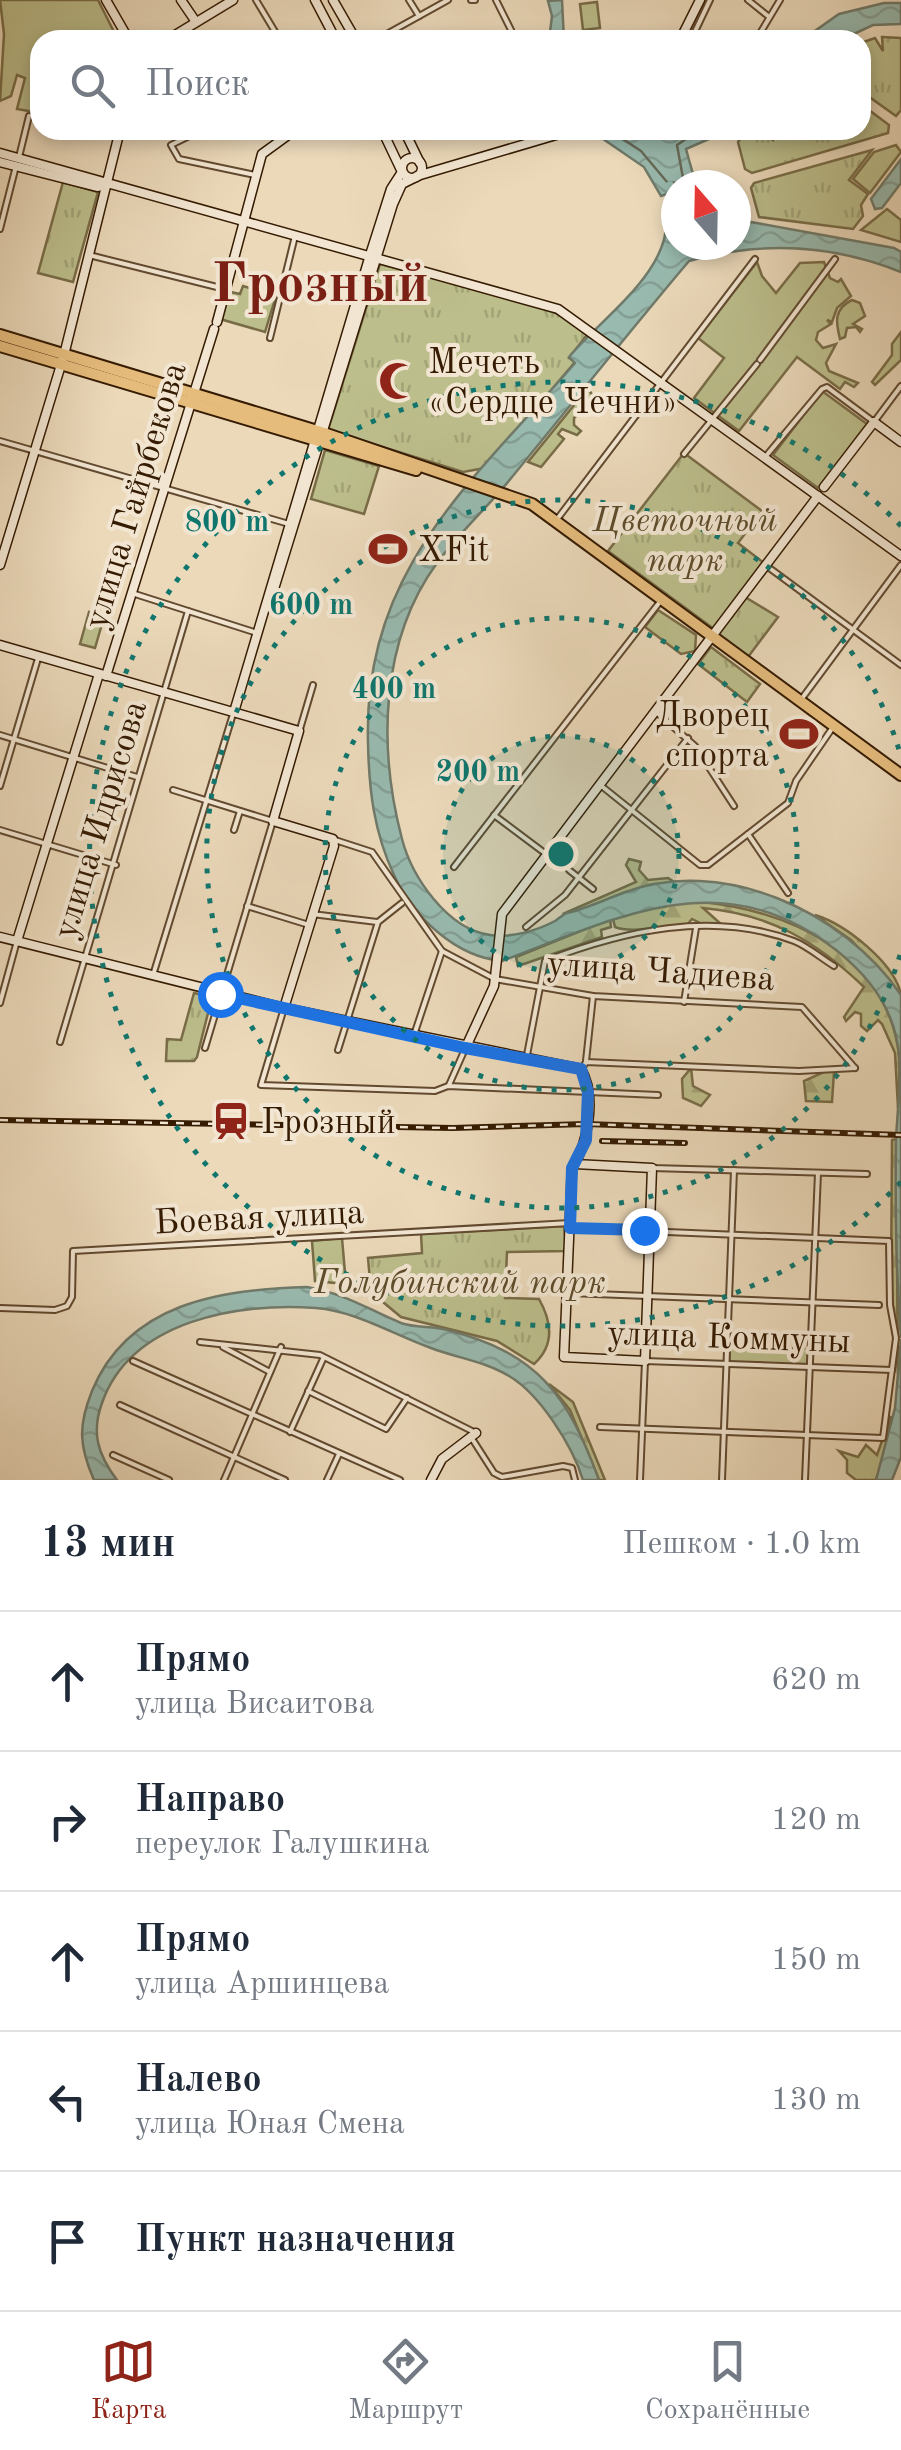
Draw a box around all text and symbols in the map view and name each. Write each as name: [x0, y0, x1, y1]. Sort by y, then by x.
search box: [30, 30, 871, 140]
icon: search: [65, 58, 120, 113]
text: Поиск: [145, 66, 250, 104]
north arrow: [661, 170, 751, 260]
district label: Грозный: [211, 259, 429, 314]
place label: Мечеть «Сердце Чечни»: [428, 346, 678, 421]
street label: улица Гайрбекова: [79, 358, 194, 633]
mosque icon: Мечеть «Сердце Чечни»: [377, 360, 419, 402]
park label: Цветочный парк: [592, 504, 777, 579]
text: 800 m: [185, 508, 269, 538]
sports icon: XFit: [367, 528, 409, 570]
place label: XFit: [418, 534, 490, 569]
text: 600 m: [269, 591, 353, 621]
text: 400 m: [352, 675, 436, 705]
street label: улица Идрисова: [49, 696, 154, 943]
place label: Дворец спорта: [656, 699, 769, 774]
sports icon: Дворец спорта: [778, 713, 820, 755]
text: 200 m: [436, 758, 520, 788]
centre of rings: [543, 836, 579, 872]
street label: улица Чадиева: [546, 947, 776, 998]
route start: [198, 972, 244, 1018]
station icon: Грозный: [210, 1100, 252, 1142]
place label: Грозный: [261, 1106, 396, 1141]
street label: Боевая улица: [153, 1196, 365, 1241]
route end: [622, 1208, 668, 1254]
park label: Голубинский парк: [313, 1266, 606, 1301]
street label: улица Коммуны: [607, 1317, 851, 1360]
text: 13 мин: [40, 1524, 175, 1566]
text: Пешком · 1.0 km: [622, 1529, 861, 1561]
text: Прямо: [135, 1642, 250, 1680]
icon: ahead: [40, 1654, 95, 1709]
text: 620 m: [771, 1665, 861, 1697]
text: улица Висаитова: [135, 1689, 374, 1721]
text: Направо: [135, 1782, 285, 1820]
icon: right: [40, 1794, 95, 1849]
text: 120 m: [771, 1805, 861, 1837]
text: переулок Галушкина: [135, 1829, 430, 1861]
text: Прямо: [135, 1922, 250, 1960]
icon: ahead: [40, 1934, 95, 1989]
text: 150 m: [771, 1945, 861, 1977]
text: улица Аршинцева: [135, 1969, 389, 2001]
text: Налево: [135, 2062, 262, 2100]
icon: left: [40, 2074, 95, 2129]
text: 130 m: [771, 2085, 861, 2117]
text: улица Юная Смена: [135, 2109, 405, 2141]
icon: arrive: [40, 2214, 95, 2269]
text: Пункт назначения: [135, 2222, 456, 2260]
tab: Карта: [91, 2334, 167, 2429]
tab: Маршрут: [348, 2334, 463, 2429]
tab: Сохранённые: [645, 2334, 810, 2429]

